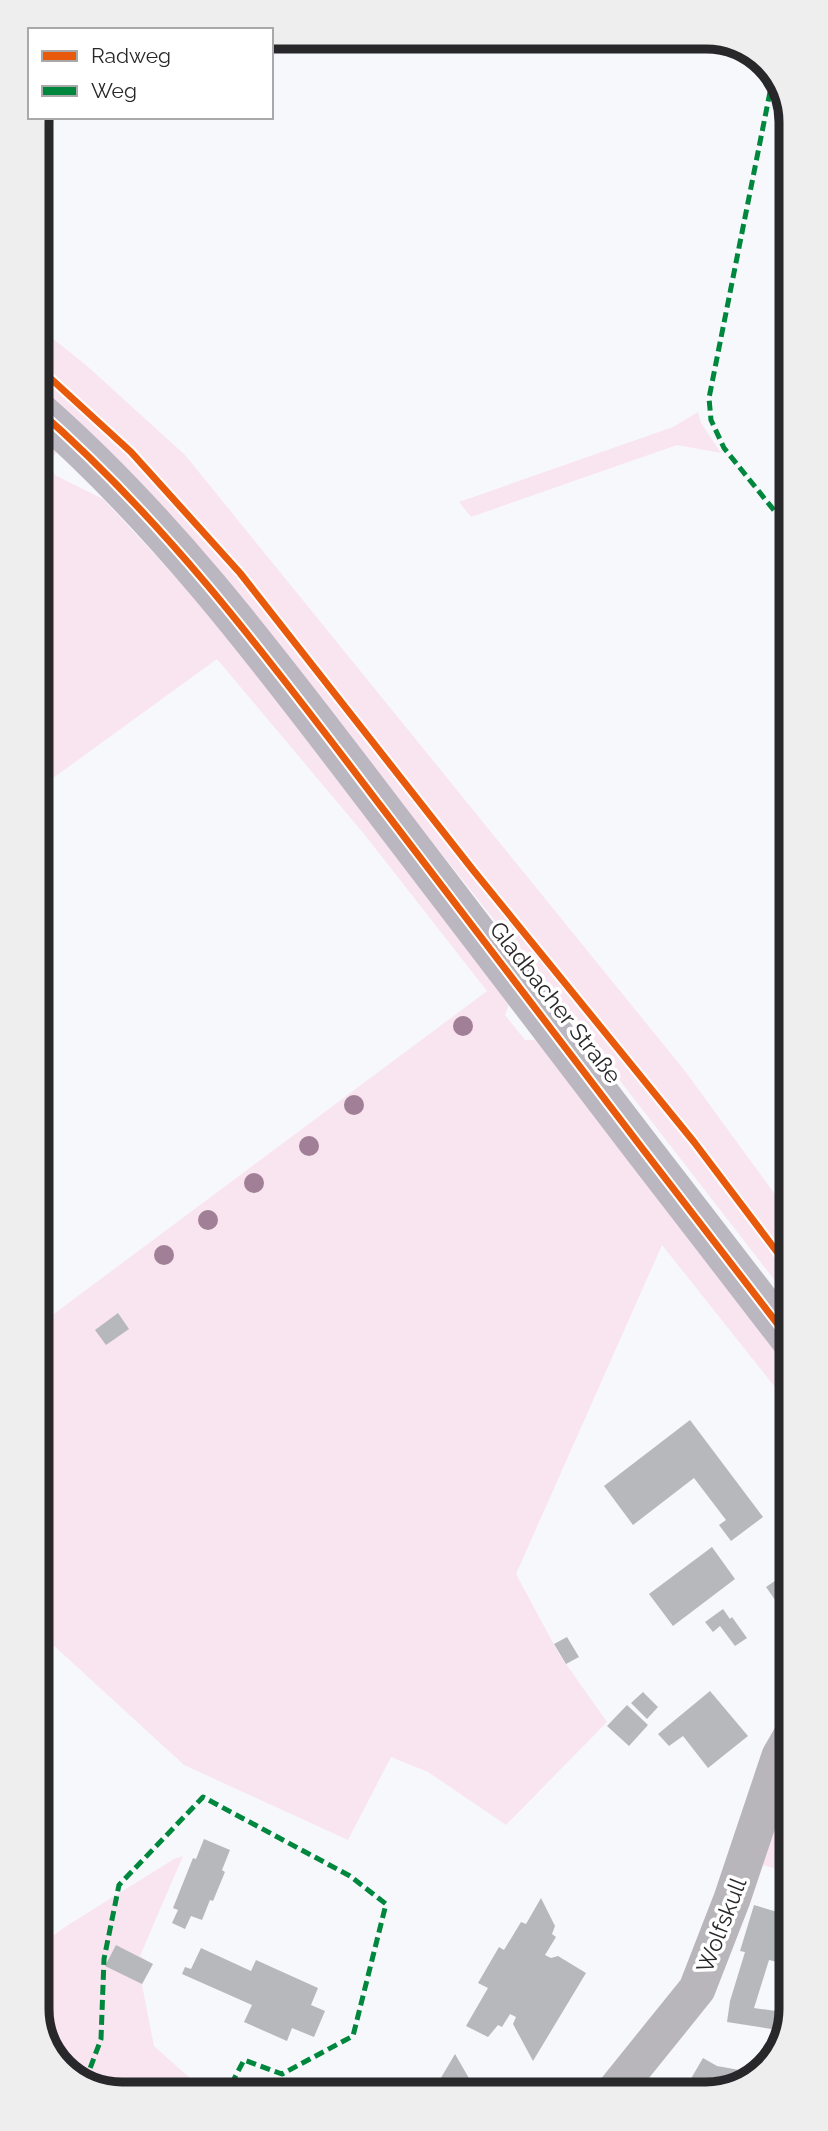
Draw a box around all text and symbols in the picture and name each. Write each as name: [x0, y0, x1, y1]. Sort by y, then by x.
legend: [28, 28, 273, 119]
text: Radweg: [91, 43, 171, 68]
text: Weg: [91, 78, 137, 103]
street label: Gladbacher Straße: [485, 916, 627, 1088]
street label: Wolfskull: [691, 1873, 752, 1976]

